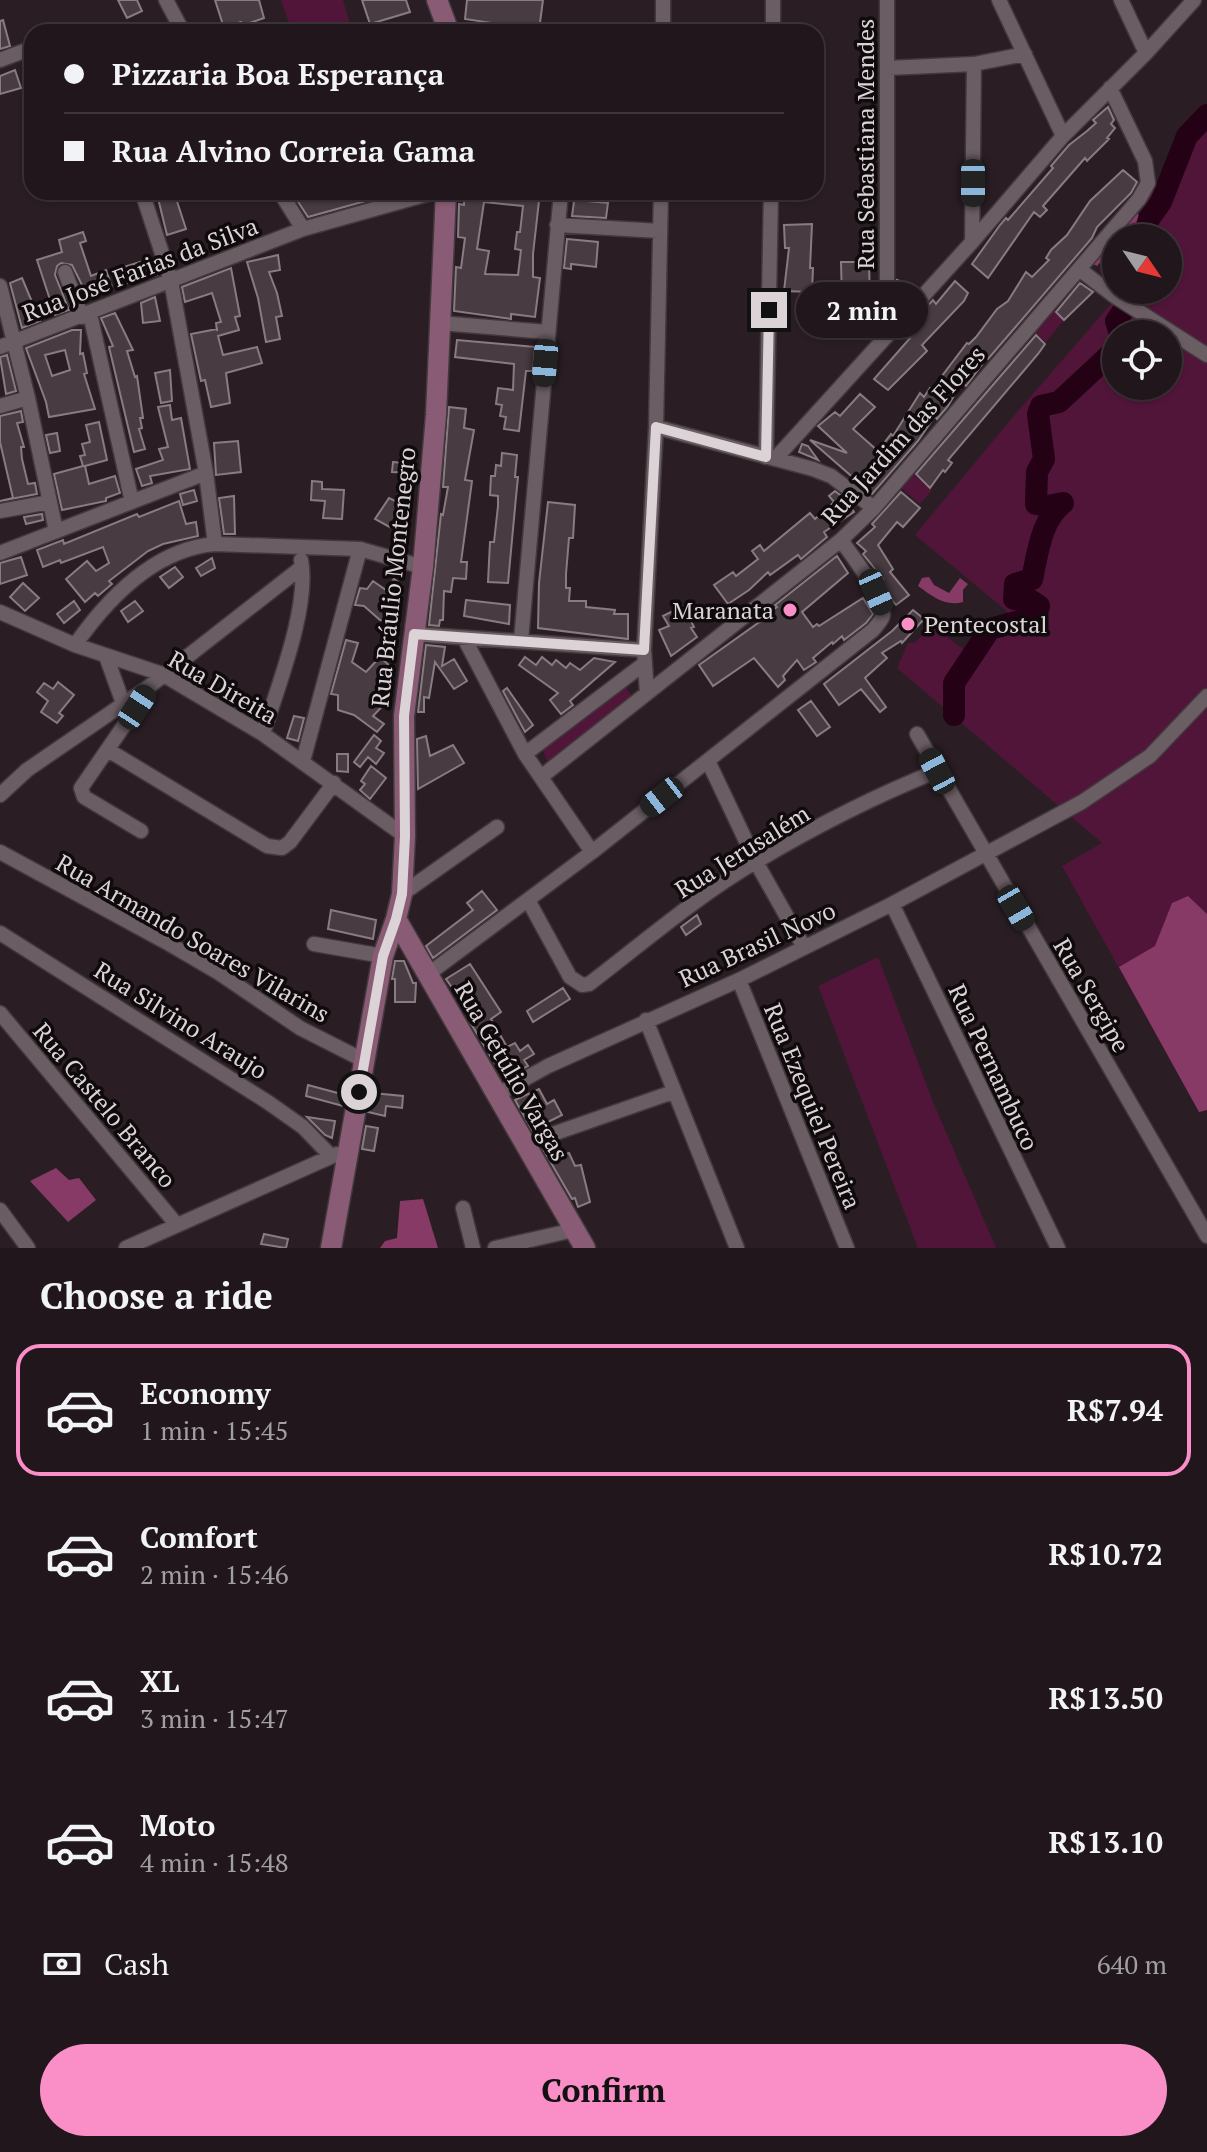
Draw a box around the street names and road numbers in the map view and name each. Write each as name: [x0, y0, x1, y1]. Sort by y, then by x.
street label: Rua Sebastiana Mendes: [849, 19, 881, 269]
street label: Rua José Farias da Silva: [18, 209, 262, 329]
street label: Rua Jardim das Flores: [814, 339, 992, 531]
street label: Rua Bráulio Montenegro: [363, 445, 423, 709]
street label: Rua Direita: [163, 643, 283, 731]
street label: Rua Jerusalém: [669, 797, 816, 905]
street label: Rua Armando Soares Vilarins: [50, 846, 336, 1030]
street label: Rua Brasil Novo: [674, 894, 840, 994]
street label: Rua Sergipe: [1046, 932, 1138, 1058]
street label: Rua Silvino Araujo: [88, 954, 274, 1086]
street label: Rua Getúlio Vargas: [448, 975, 576, 1167]
street label: Rua Pernambuco: [941, 979, 1047, 1155]
street label: Rua Ezequiel Pereira: [757, 998, 869, 1214]
street label: Rua Castelo Branco: [26, 1016, 184, 1194]

